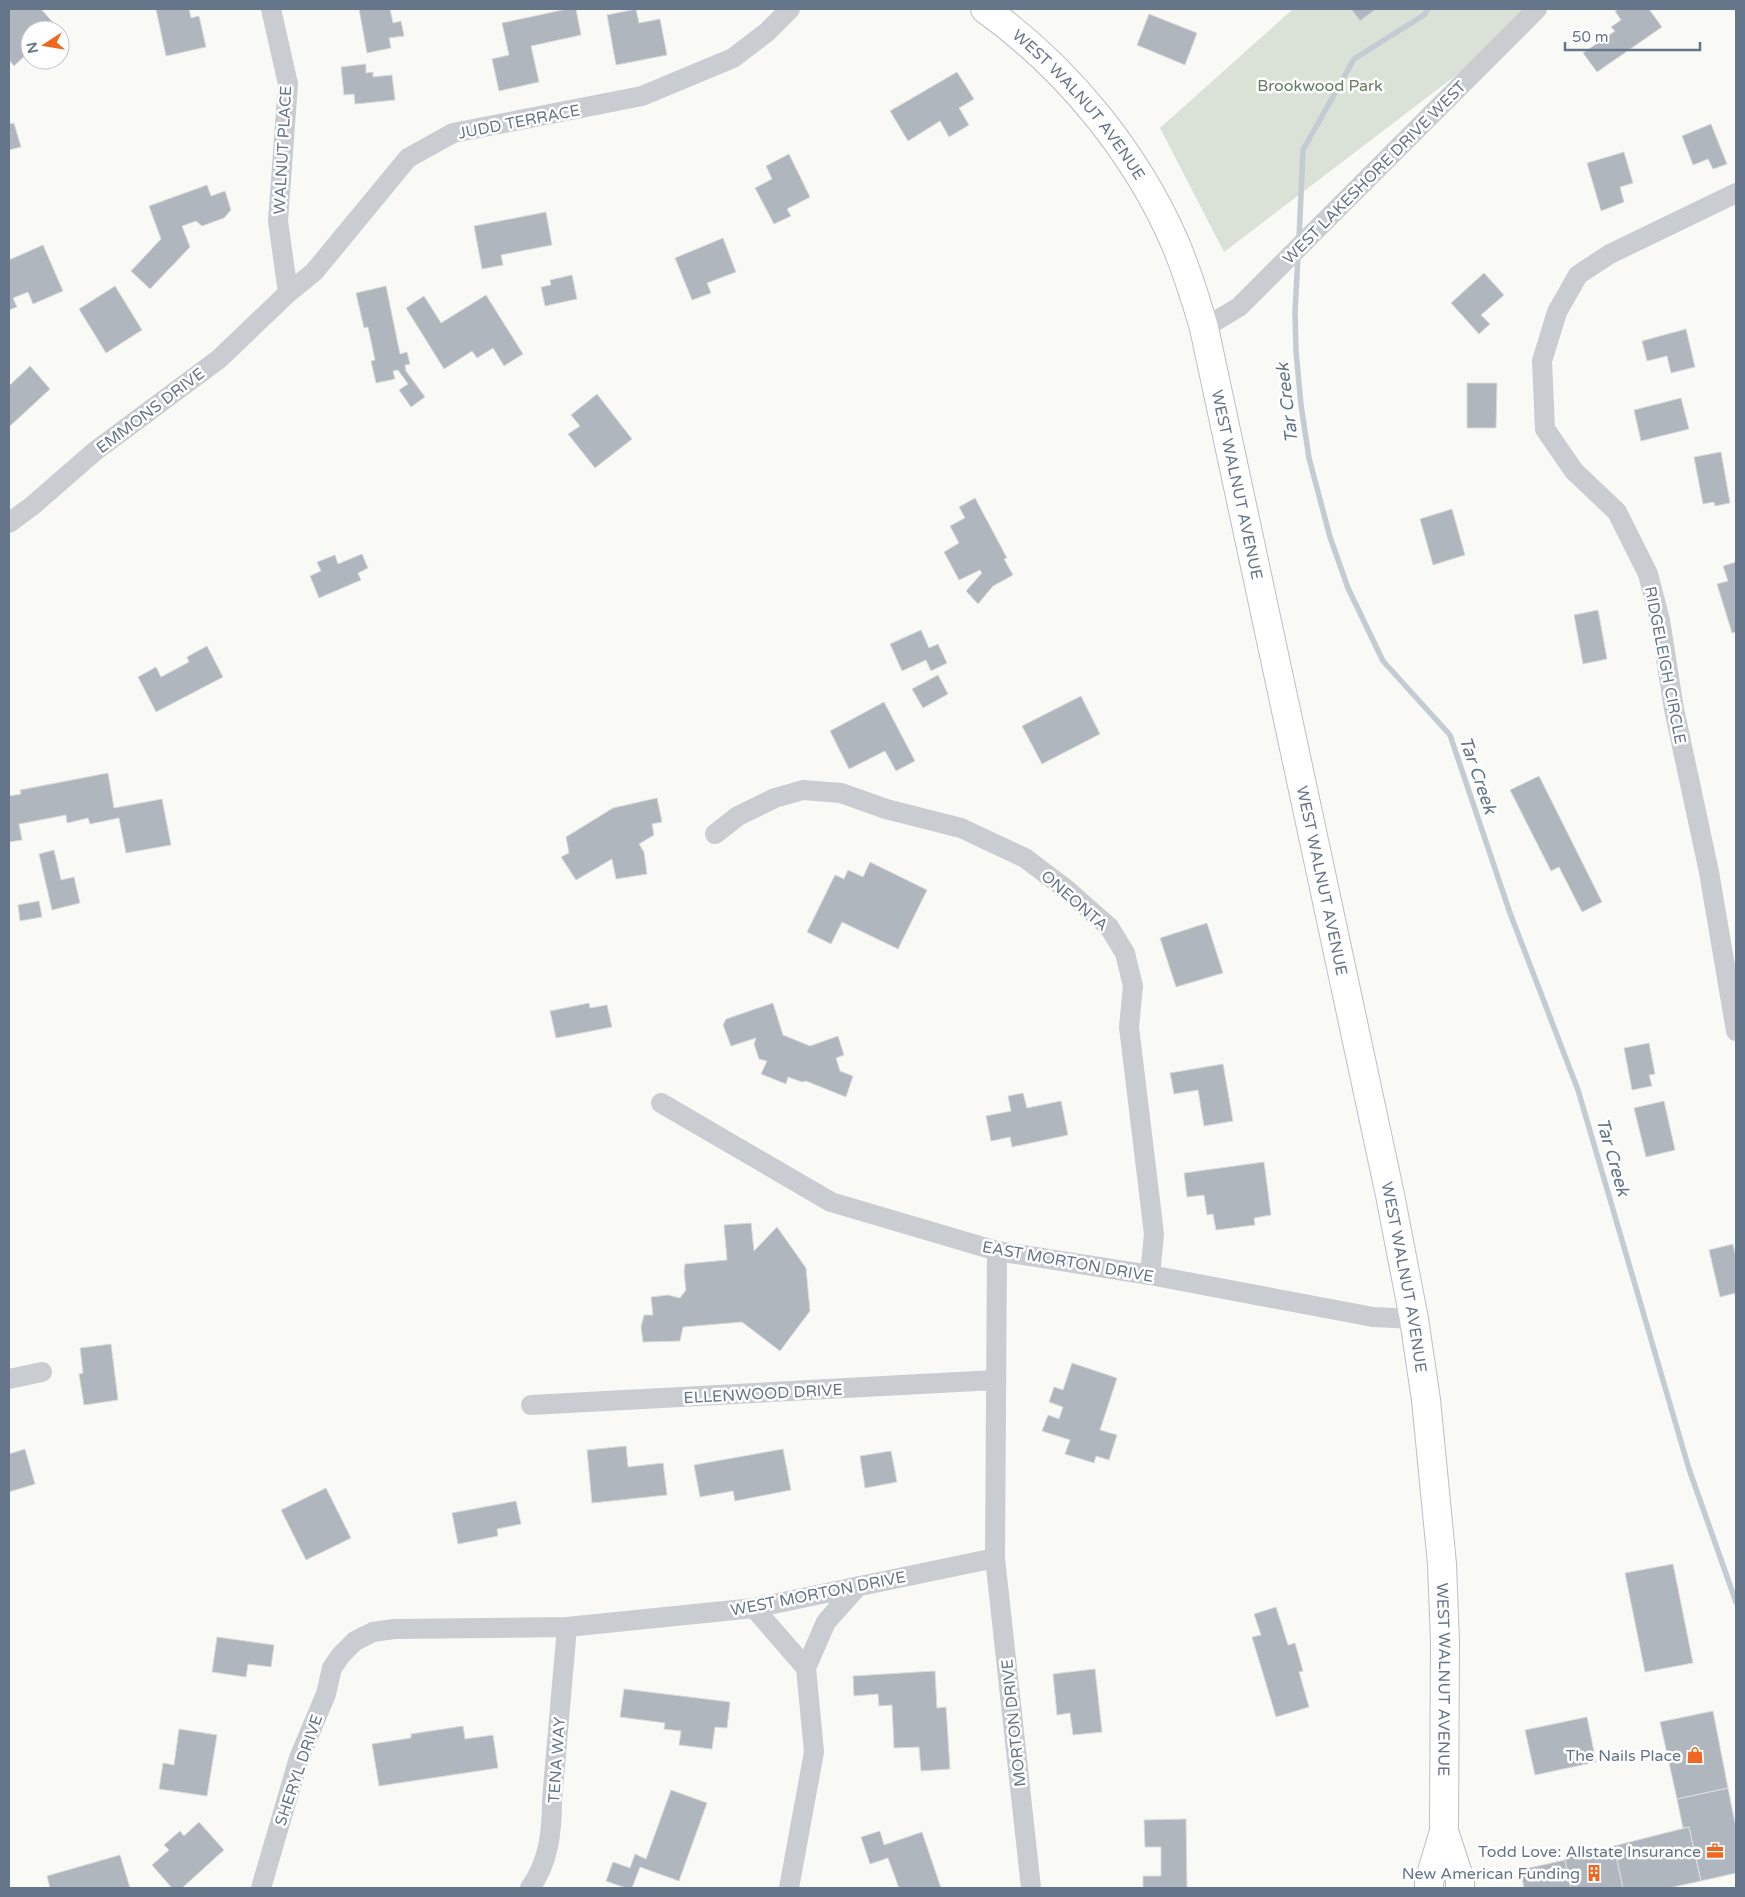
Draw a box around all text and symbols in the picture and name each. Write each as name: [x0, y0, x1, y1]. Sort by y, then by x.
north arrow: [20, 20, 70, 70]
scale bar: [1565, 20, 1700, 52]
street label: WEST WALNUT AVENUE: [1008, 25, 1149, 184]
text: 50 m: [1572, 28, 1609, 46]
text: N: [23, 40, 42, 55]
park label: Brookwood Park: [1257, 76, 1383, 96]
street label: WEST LAKESHORE DRIVE WEST: [1279, 77, 1471, 268]
street label: WALNUT PLACE: [270, 85, 296, 215]
street label: JUDD TERRACE: [457, 100, 582, 144]
water label: Tar Creek: [1271, 361, 1303, 444]
street label: EMMONS DRIVE: [93, 364, 209, 458]
street label: WEST WALNUT AVENUE: [1207, 388, 1267, 582]
street label: RIDGELEIGH CIRCLE: [1640, 585, 1690, 746]
water label: Tar Creek: [1455, 733, 1502, 818]
street label: WEST WALNUT AVENUE: [1291, 784, 1352, 978]
street label: ONEONTA: [1037, 866, 1112, 935]
water label: Tar Creek: [1591, 1115, 1635, 1200]
street label: WEST WALNUT AVENUE: [1376, 1180, 1431, 1374]
street label: EAST MORTON DRIVE: [981, 1237, 1155, 1287]
street label: ELLENWOOD DRIVE: [683, 1380, 843, 1408]
street label: WEST MORTON DRIVE: [729, 1567, 907, 1621]
street label: WEST WALNUT AVENUE: [1432, 1582, 1454, 1776]
street label: MORTON DRIVE: [997, 1658, 1031, 1788]
street label: SHERYL DRIVE: [271, 1712, 327, 1829]
street label: TENA WAY: [544, 1716, 570, 1804]
shop icon: The Nails Place: [1685, 1745, 1705, 1765]
place label: The Nails Place: [1566, 1746, 1681, 1766]
office icon: Todd Love: Allstate Insurance: [1705, 1841, 1725, 1861]
place label: Todd Love: Allstate Insurance: [1478, 1842, 1701, 1862]
building icon: New American Funding: [1584, 1863, 1604, 1883]
place label: New American Funding: [1402, 1864, 1580, 1884]

